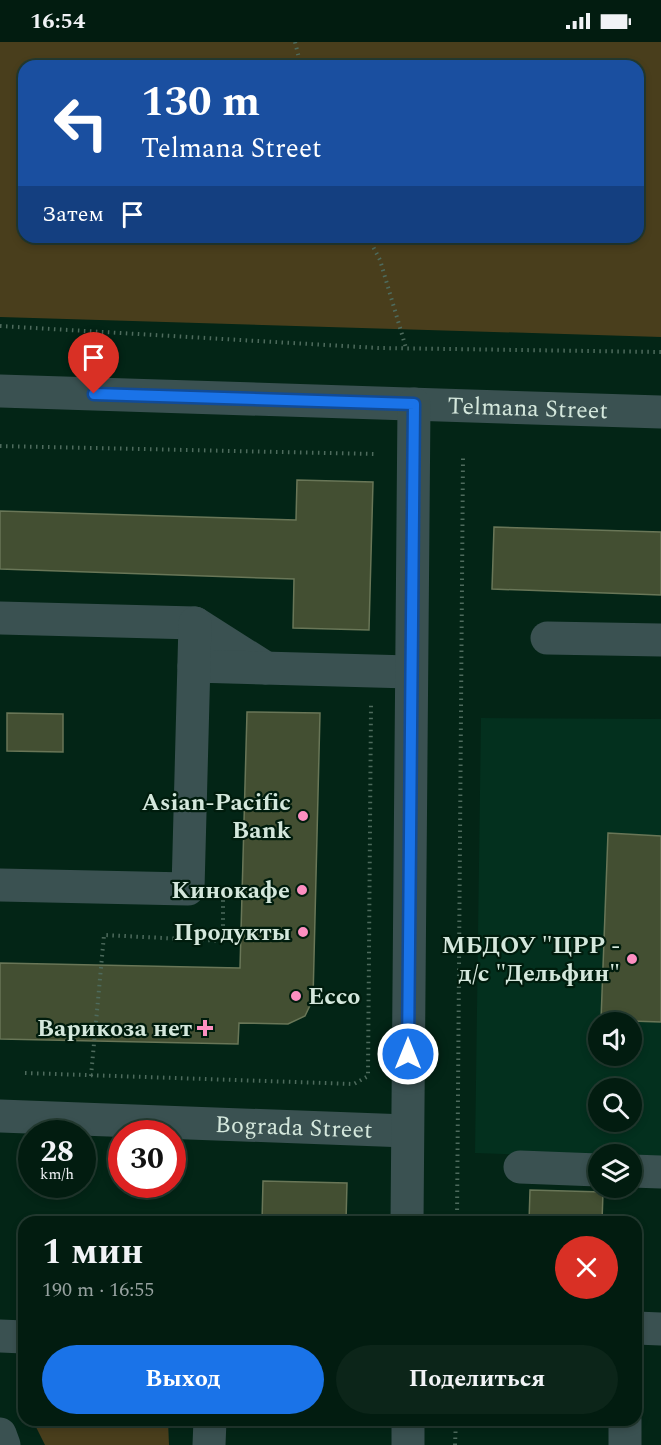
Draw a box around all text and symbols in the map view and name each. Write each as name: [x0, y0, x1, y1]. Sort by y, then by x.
text: 16:54: [30, 5, 85, 38]
text: 130 m: [141, 71, 260, 134]
icon: left: [42, 84, 120, 162]
text: Telmana Street: [141, 128, 322, 170]
text: Затем: [42, 198, 104, 231]
icon: arrive: [116, 198, 149, 231]
pin: [68, 332, 119, 394]
icon: arrive: [77, 341, 110, 374]
street label: Telmana Street: [447, 388, 609, 429]
place label: Asian-Pacific Bank: [142, 785, 292, 849]
marker: Asian-Pacific Bank: [296, 809, 310, 823]
place label: Кинокафе: [171, 873, 290, 909]
marker: Кинокафе: [295, 883, 309, 897]
place label: Продукты: [174, 915, 291, 951]
marker: Продукты: [296, 925, 310, 939]
place label: МБДОУ "ЦРР - д/с "Дельфин": [442, 928, 620, 992]
marker: МБДОУ "ЦРР - д/с "Дельфин": [625, 952, 639, 966]
place label: Ecco: [308, 979, 360, 1015]
marker: Ecco: [289, 989, 303, 1003]
place label: Варикоза нет: [37, 1011, 192, 1047]
map controls: [588, 1012, 642, 1198]
button: sound: [588, 1012, 642, 1066]
marker: Варикоза нет: [196, 1019, 214, 1037]
position arrow: [376, 1022, 440, 1086]
button: search: [588, 1078, 642, 1132]
street label: Bograda Street: [214, 1107, 373, 1149]
speed limit sign: 30: [108, 1120, 186, 1198]
text: 28: [40, 1129, 74, 1175]
button: layers: [588, 1144, 642, 1198]
text: km/h: [40, 1163, 74, 1186]
text: 1 мин: [42, 1225, 143, 1280]
button: close: [555, 1236, 618, 1299]
text: 190 m · 16:55: [42, 1275, 154, 1305]
button: Выход: [42, 1345, 324, 1414]
button: Поделиться: [336, 1345, 618, 1414]

